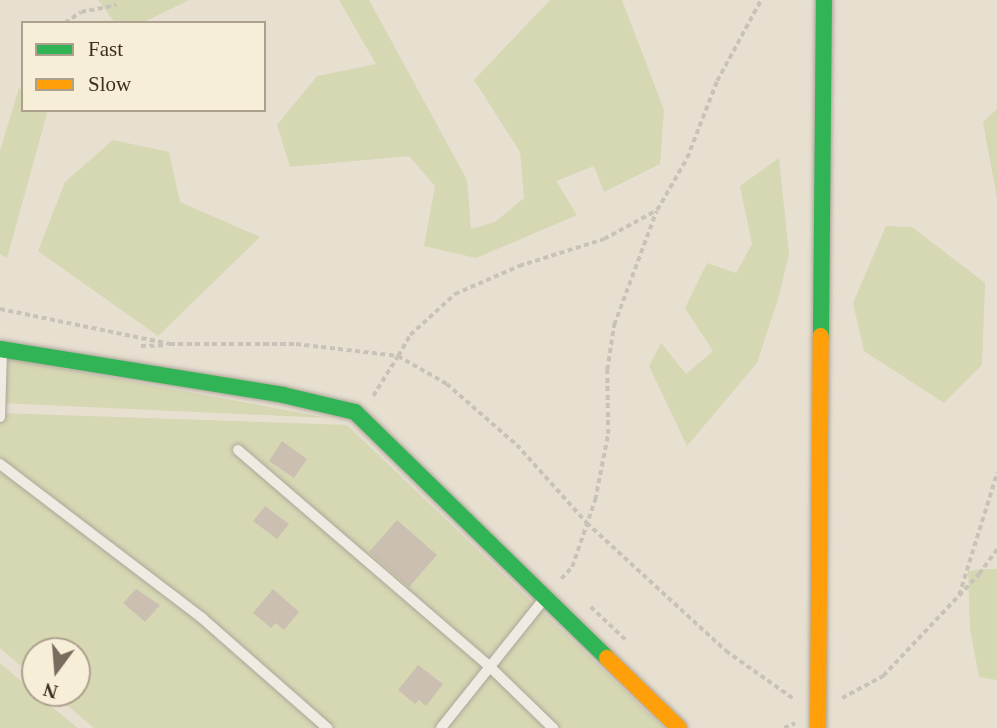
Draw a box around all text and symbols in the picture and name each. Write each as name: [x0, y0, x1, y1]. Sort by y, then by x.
legend: [21, 21, 266, 112]
text: Fast: [88, 37, 123, 61]
text: Slow: [88, 72, 131, 96]
north arrow: [21, 637, 91, 707]
text: N: [41, 679, 60, 703]

